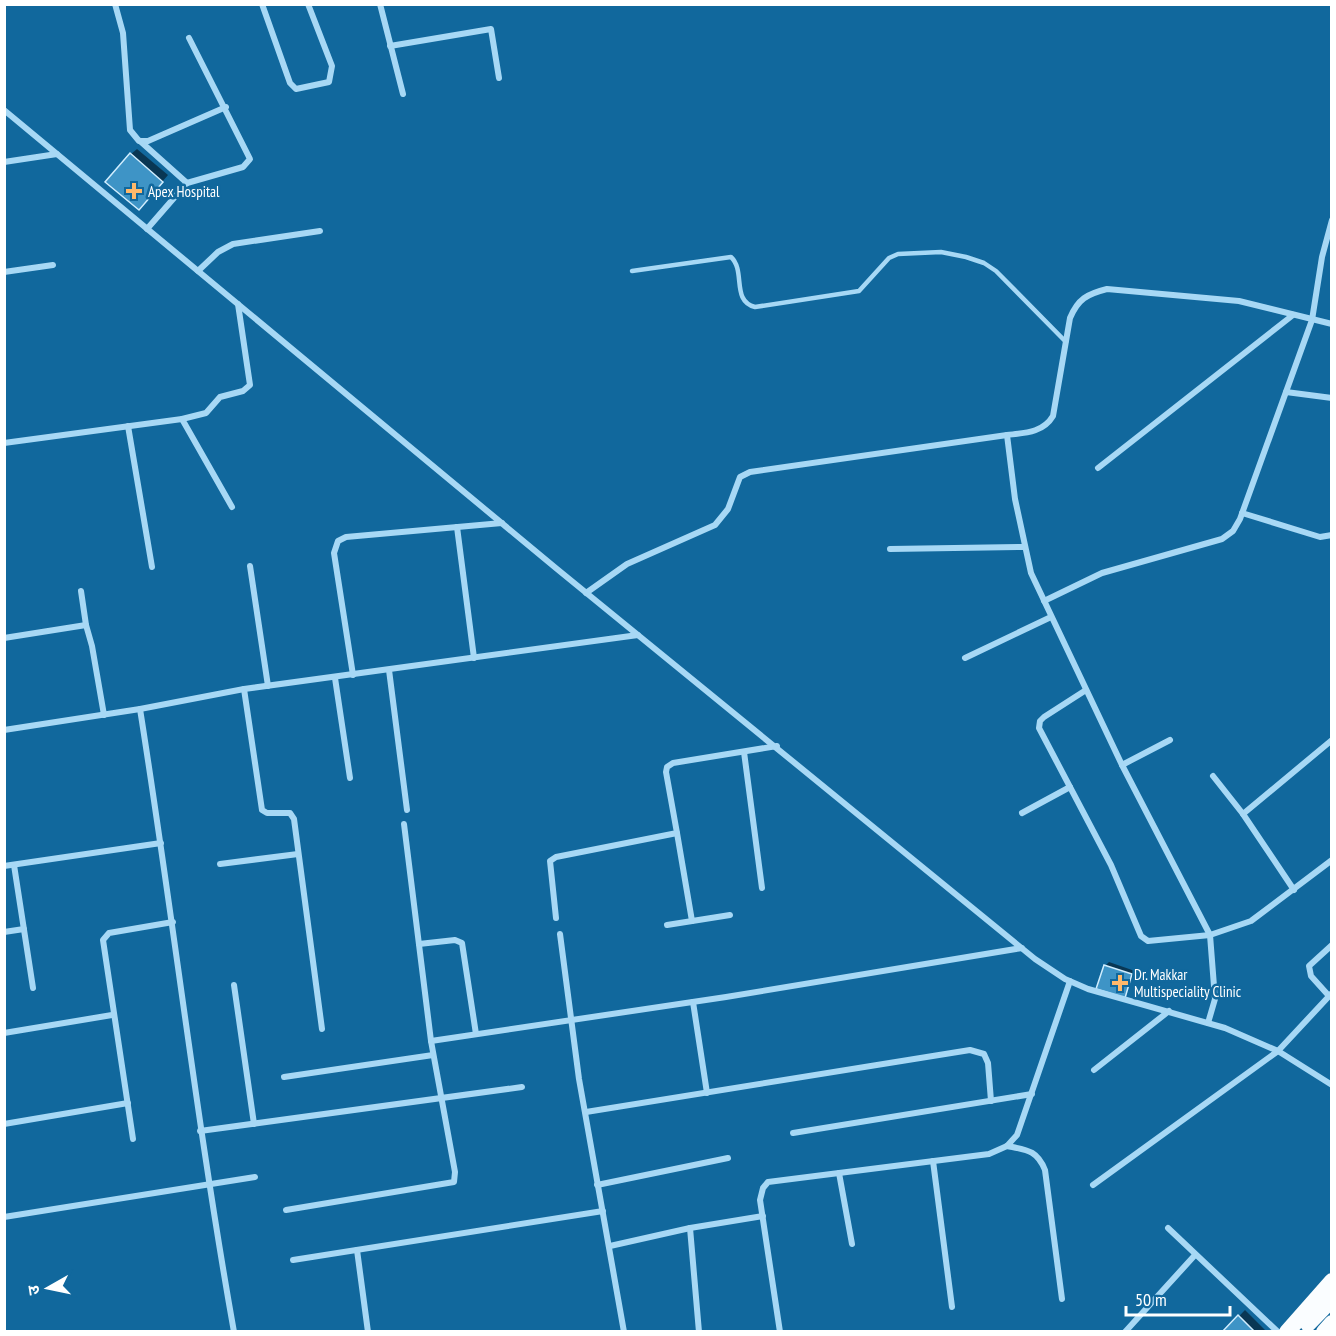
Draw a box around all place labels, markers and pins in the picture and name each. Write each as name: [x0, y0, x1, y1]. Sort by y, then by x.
marker: Apex Hospital: [125, 182, 143, 200]
place label: Apex Hospital: [148, 182, 220, 201]
place label: Dr. Makkar Multispeciality Clinic: [1134, 965, 1242, 1001]
marker: Dr. Makkar Multispeciality Clinic: [1111, 974, 1129, 992]

